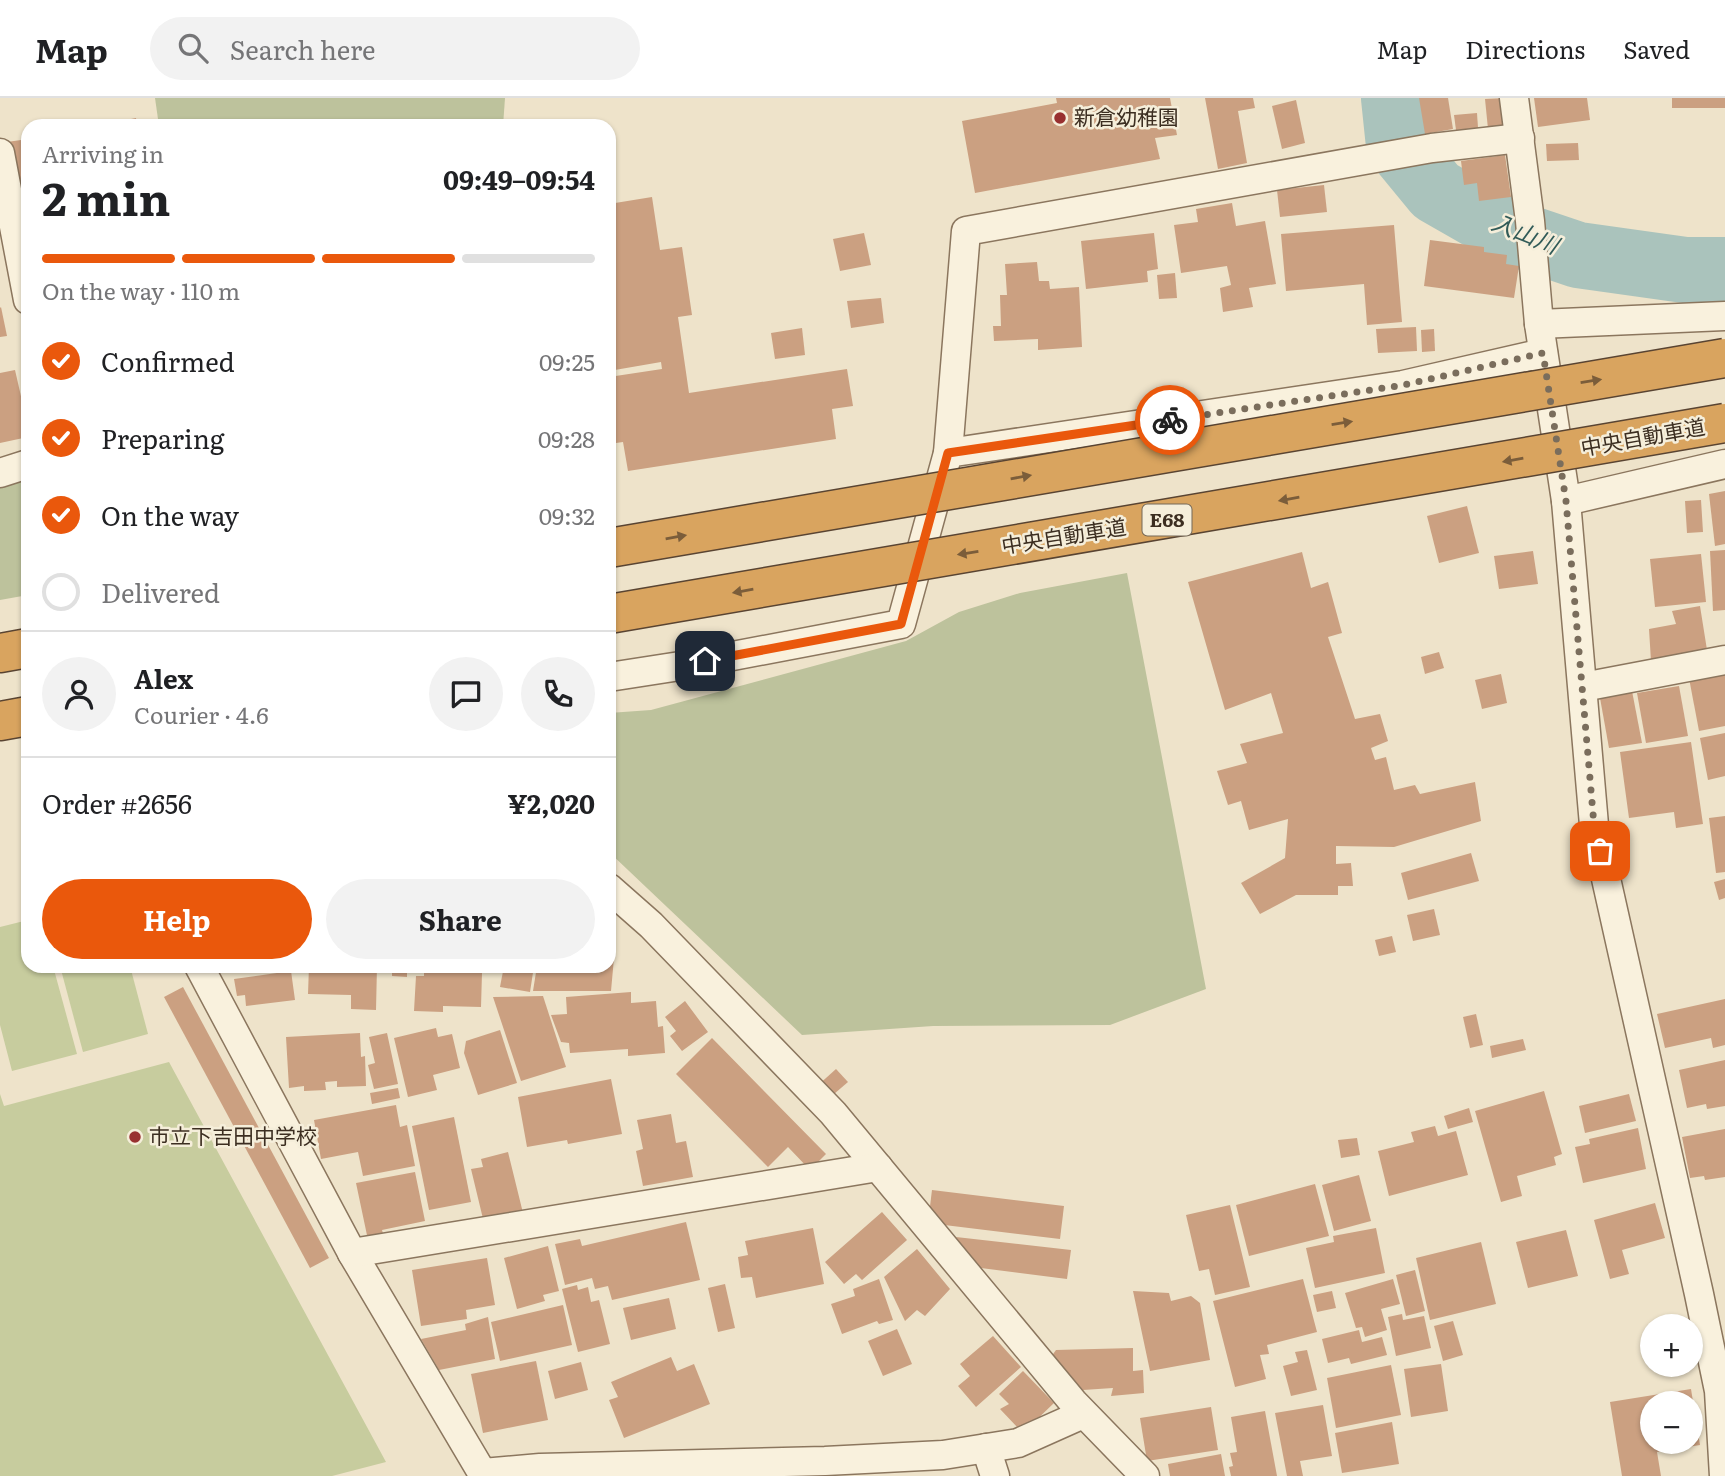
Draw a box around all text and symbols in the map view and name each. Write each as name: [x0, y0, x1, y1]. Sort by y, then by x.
search box: [150, 17, 640, 80]
text: Map: [35, 24, 108, 73]
icon: search: [174, 29, 212, 67]
text: Search here: [230, 29, 376, 68]
text: Map: [1376, 31, 1427, 66]
text: Directions: [1465, 31, 1585, 66]
text: Saved: [1623, 31, 1690, 66]
place label: 新倉幼稚園: [1074, 100, 1179, 131]
marker: 新倉幼稚園: [1052, 110, 1068, 126]
text: Arriving in: [42, 136, 164, 170]
text: 09:49–09:54: [443, 159, 595, 198]
text: 2 min: [42, 162, 171, 230]
water label: 入山川: [1487, 203, 1567, 262]
text: On the way · 110 m: [42, 273, 240, 307]
text: Confirmed: [101, 341, 235, 380]
icon: check: [42, 342, 80, 380]
text: 09:25: [539, 344, 595, 378]
one-way arrow: [1580, 375, 1602, 386]
courier: [1135, 385, 1205, 455]
icon: bike: [1151, 401, 1189, 439]
street label: 中央自動車道: [1578, 409, 1707, 462]
one-way arrow: [1331, 417, 1353, 428]
text: Preparing: [101, 418, 224, 457]
icon: check: [42, 419, 80, 457]
text: 09:28: [538, 421, 595, 455]
one-way arrow: [1502, 455, 1524, 466]
one-way arrow: [1010, 471, 1032, 482]
one-way arrow: [1278, 494, 1300, 505]
text: On the way: [101, 495, 239, 534]
icon: check: [42, 496, 80, 534]
text: 09:32: [539, 498, 595, 532]
road number: E68: [1142, 504, 1192, 536]
street label: 中央自動車道: [999, 509, 1128, 560]
one-way arrow: [665, 531, 687, 542]
one-way arrow: [957, 548, 979, 559]
text: Delivered: [101, 572, 220, 611]
one-way arrow: [732, 585, 754, 596]
pin: [675, 631, 735, 691]
icon: home: [686, 642, 724, 680]
button: person: [42, 657, 116, 731]
button: chat: [429, 657, 503, 731]
button: phone: [521, 657, 595, 731]
text: Alex: [134, 658, 193, 697]
text: Courier · 4.6: [134, 697, 269, 731]
text: Order #2656: [42, 783, 192, 822]
text: ¥2,020: [508, 783, 595, 822]
pin: [1570, 821, 1630, 881]
icon: bag: [1581, 832, 1619, 870]
button: Help: [42, 879, 312, 959]
button: Share: [326, 879, 595, 959]
place label: 市立下吉田中学校: [149, 1119, 317, 1150]
marker: 市立下吉田中学校: [127, 1129, 143, 1145]
map controls: [1640, 1314, 1703, 1454]
button: +: [1640, 1314, 1703, 1377]
button: −: [1640, 1391, 1703, 1454]

